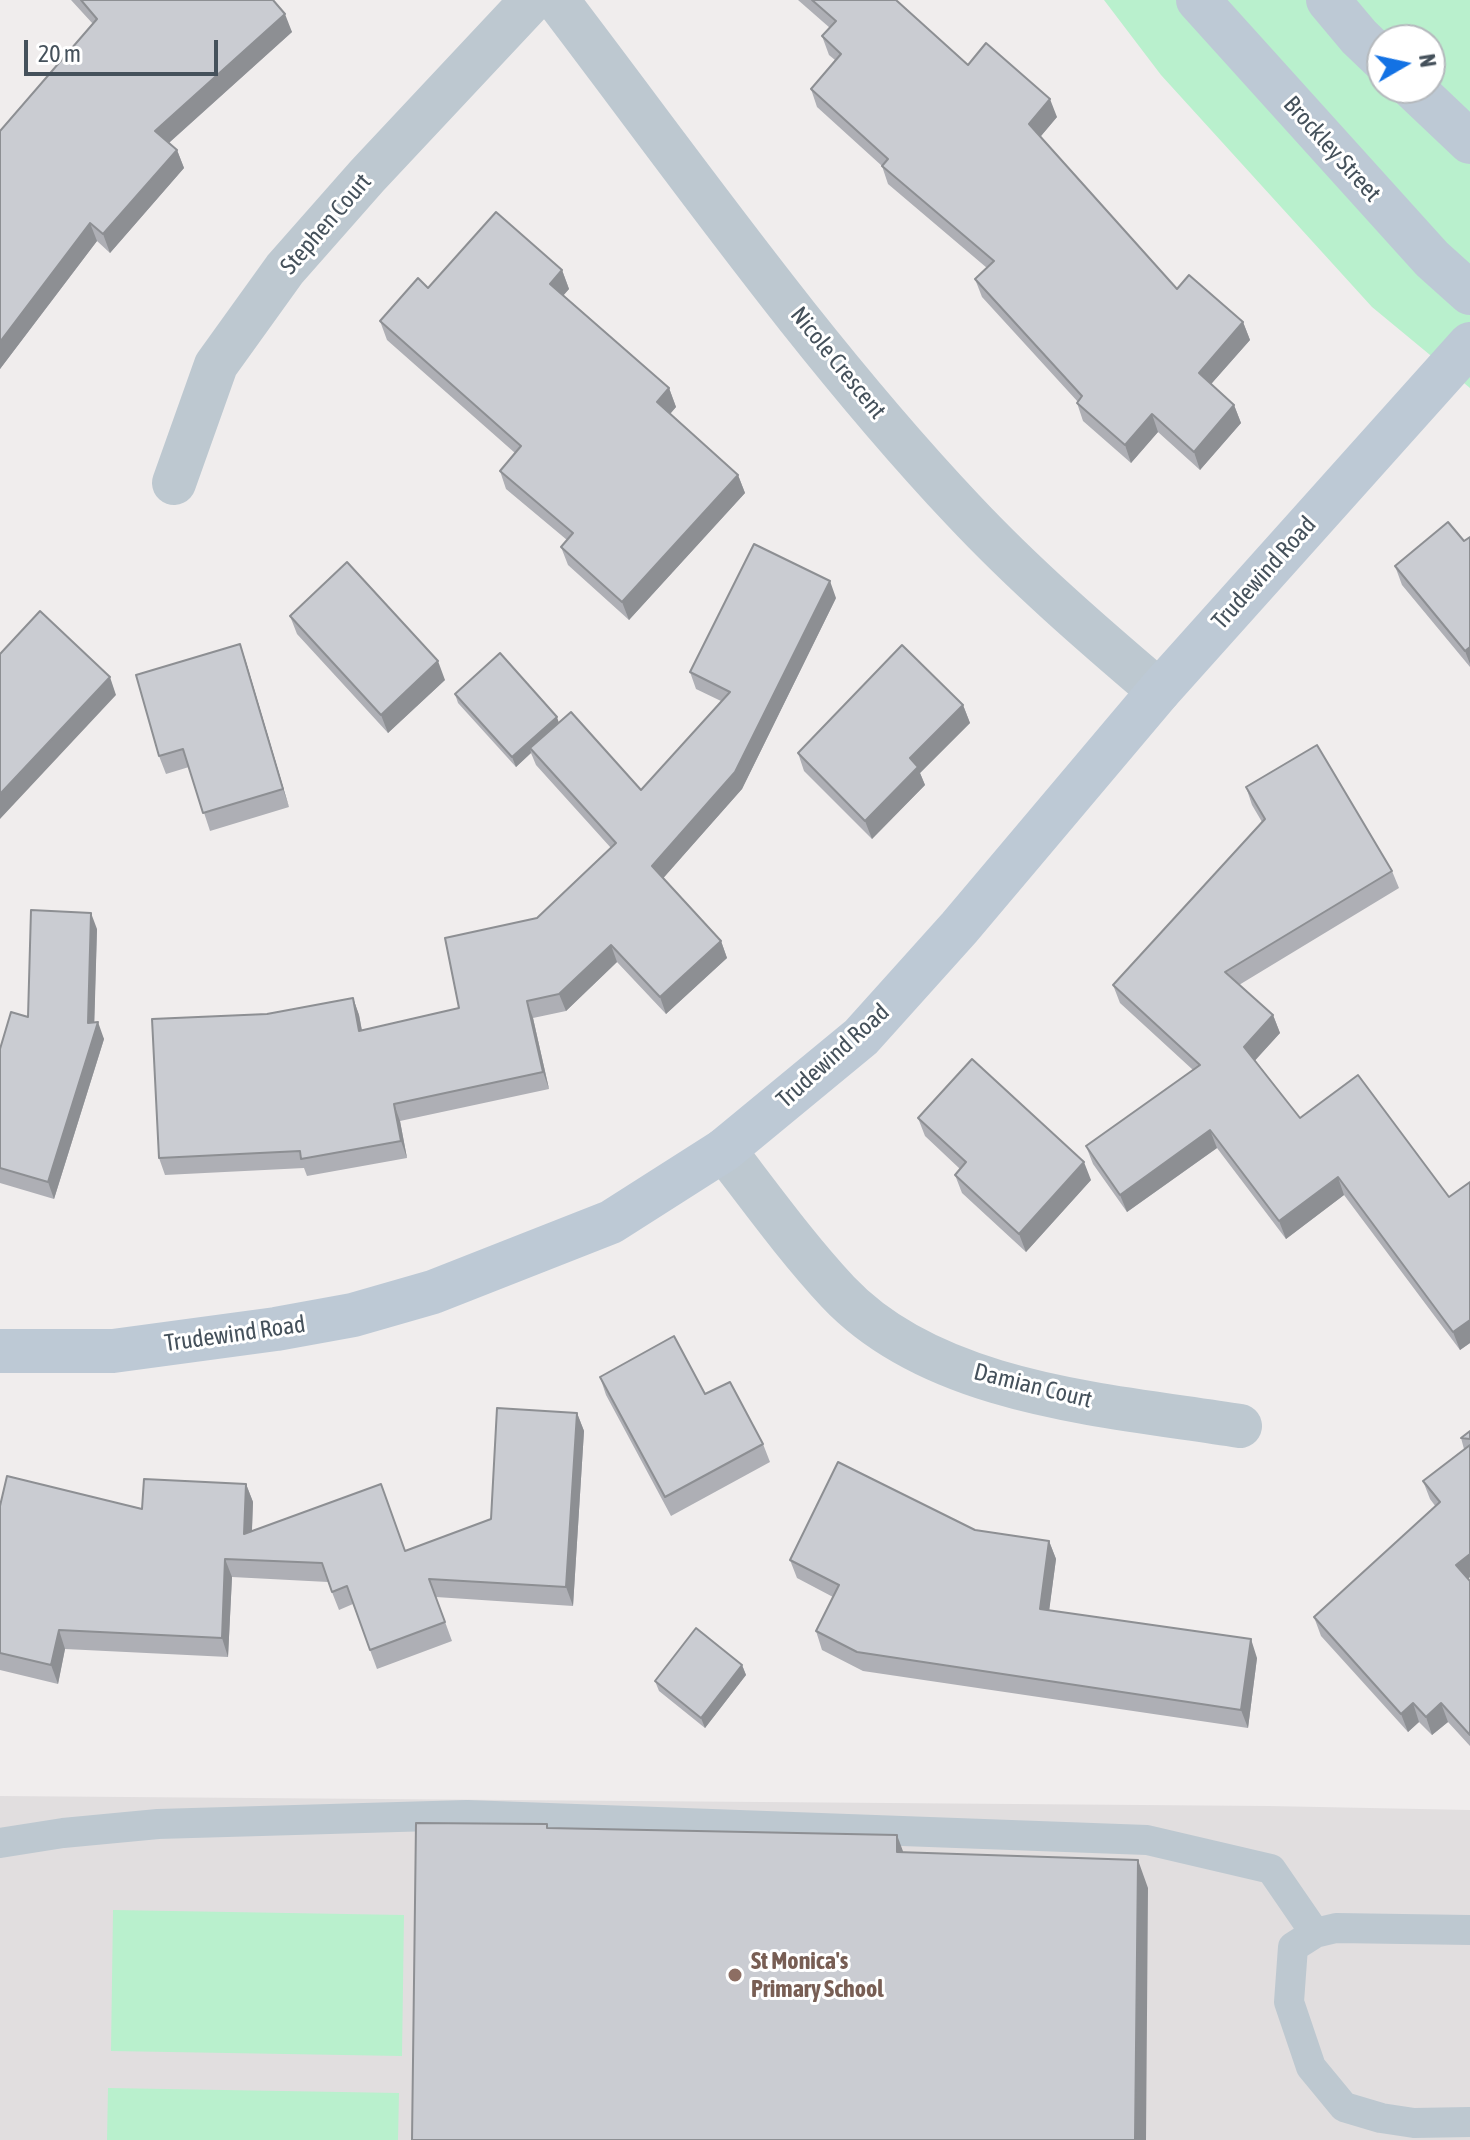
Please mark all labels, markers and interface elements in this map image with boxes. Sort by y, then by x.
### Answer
scale bar [28,24,222,74]
north arrow [1366,24,1446,104]
text: 20 m [38,40,81,67]
text: N [1414,52,1442,69]
street label: Brockley Street [1277,90,1387,208]
street label: Stephen Court [274,168,378,280]
street label: Nicole Crescent [784,301,892,425]
street label: Trudewind Road [1206,511,1322,635]
street label: Trudewind Road [771,998,895,1114]
street label: Trudewind Road [163,1310,307,1358]
street label: Damian Court [971,1357,1095,1415]
place label: St Monica's Primary School [751,1947,884,2003]
marker: St Monica's Primary School [726,1966,744,1984]

